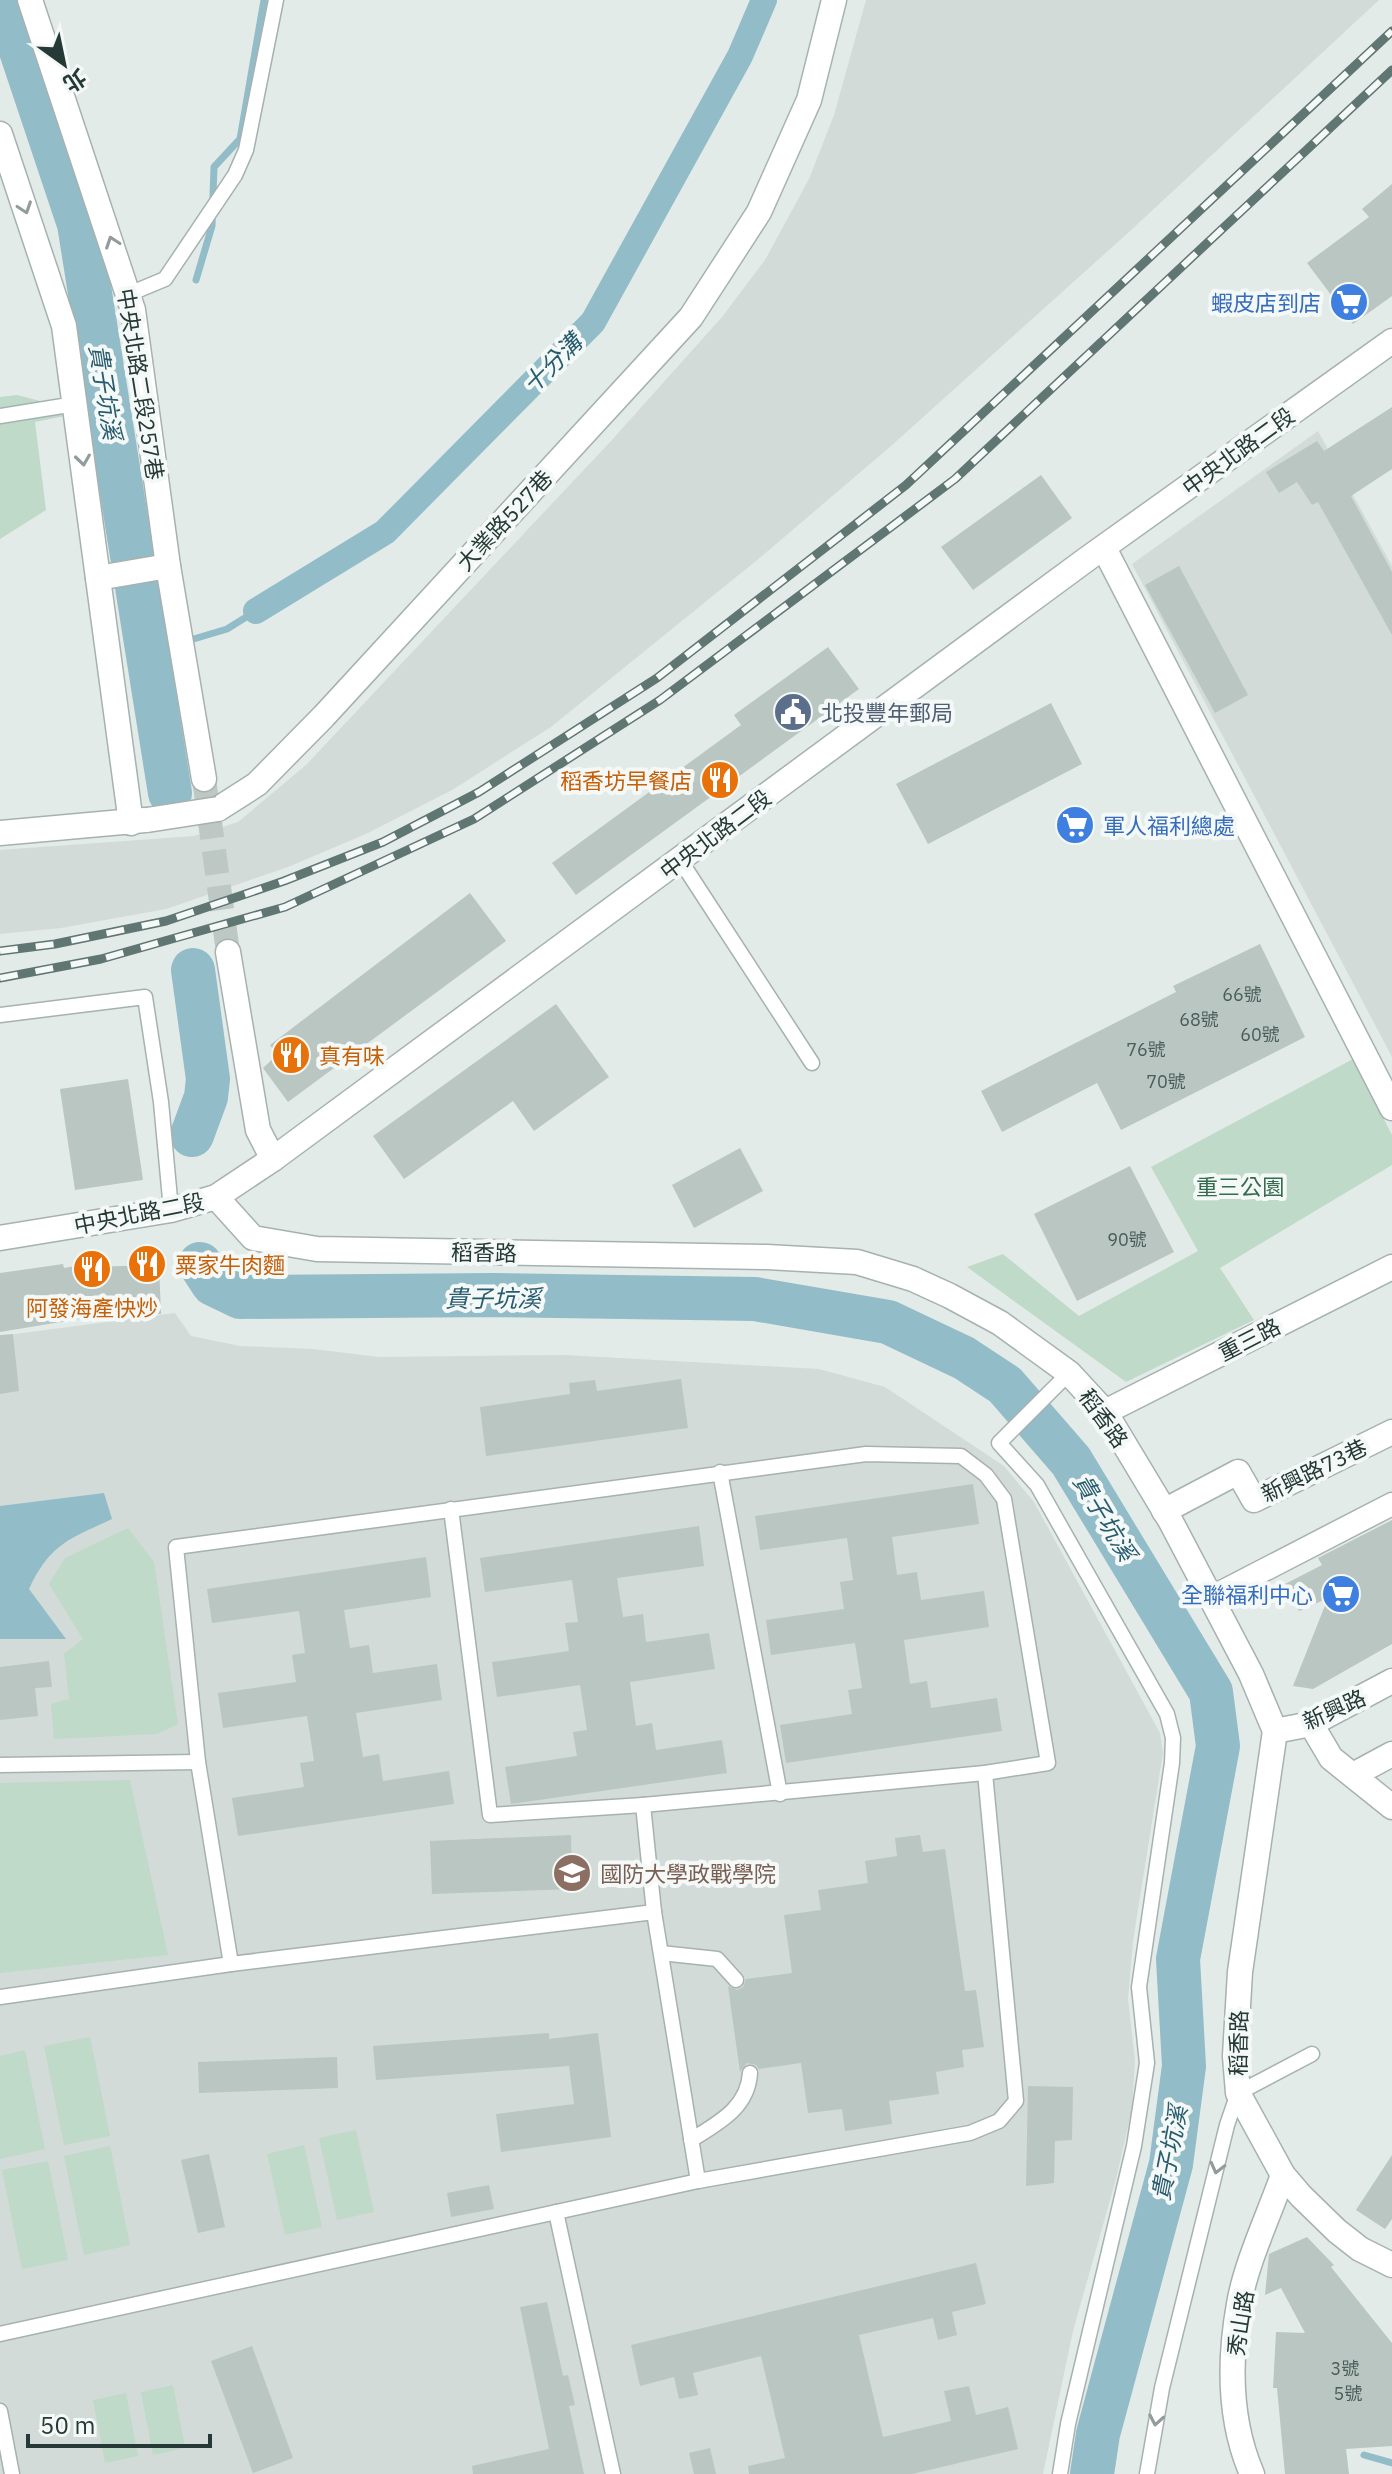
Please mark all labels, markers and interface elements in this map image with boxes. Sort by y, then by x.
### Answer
north arrow [24,24,104,104]
text: 北 [58,63,92,99]
one-way arrow [15,200,31,214]
one-way arrow [105,236,121,250]
supermarket icon: 蝦皮店到店 [1328,281,1370,323]
street label: 中央北路二段257巷 [112,286,170,482]
place label: 蝦皮店到店 [1211,288,1321,317]
water label: 十分溝 [515,324,591,400]
water label: 貴子坑溪 [83,342,130,445]
street label: 中央北路二段 [1176,400,1300,502]
one-way arrow [74,453,91,467]
street label: 大業路527巷 [450,463,558,577]
public building icon: 北投豐年郵局 [772,691,814,733]
place label: 北投豐年郵局 [821,698,953,727]
restaurant icon: 稻香坊早餐店 [699,759,741,801]
place label: 稻香坊早餐店 [560,766,692,795]
street label: 中央北路二段 [654,783,776,885]
supermarket icon: 軍人福利總處 [1054,804,1096,846]
place label: 軍人福利總處 [1103,811,1235,840]
house number: 66號 [1222,983,1262,1006]
house number: 68號 [1179,1008,1219,1031]
house number: 60號 [1240,1023,1280,1046]
restaurant icon: 真有味 [270,1034,312,1076]
house number: 76號 [1126,1038,1166,1061]
place label: 真有味 [319,1041,385,1070]
house number: 70號 [1146,1070,1186,1093]
park label: 重三公園 [1196,1172,1284,1201]
street label: 中央北路二段 [71,1186,207,1240]
house number: 90號 [1107,1228,1147,1251]
street label: 稻香路 [451,1237,517,1267]
restaurant icon: 粟家牛肉麵 [126,1243,168,1285]
restaurant icon: 阿發海產快炒 [71,1248,113,1290]
place label: 粟家牛肉麵 [175,1250,285,1279]
water label: 貴子坑溪 [445,1282,544,1314]
place label: 阿發海產快炒 [26,1293,158,1322]
street label: 重三路 [1213,1311,1285,1367]
street label: 稻香路 [1073,1383,1135,1453]
street label: 新興路73巷 [1256,1432,1372,1508]
water label: 貴子坑溪 [1067,1468,1145,1569]
supermarket icon: 全聯福利中心 [1320,1573,1362,1615]
place label: 全聯福利中心 [1181,1580,1313,1609]
street label: 新興路 [1298,1682,1370,1736]
school or university icon: 國防大學政戰學院 [551,1852,593,1894]
place label: 國防大學政戰學院 [600,1859,776,1888]
street label: 稻香路 [1223,2010,1253,2076]
water label: 貴子坑溪 [1144,2100,1194,2203]
one-way arrow [1209,2160,1226,2174]
street label: 秀山路 [1221,2288,1259,2358]
house number: 3號 [1331,2357,1359,2380]
house number: 5號 [1334,2382,1362,2405]
scale bar [28,2398,210,2448]
text: 50 m [40,2409,95,2441]
one-way arrow [1149,2414,1166,2427]

